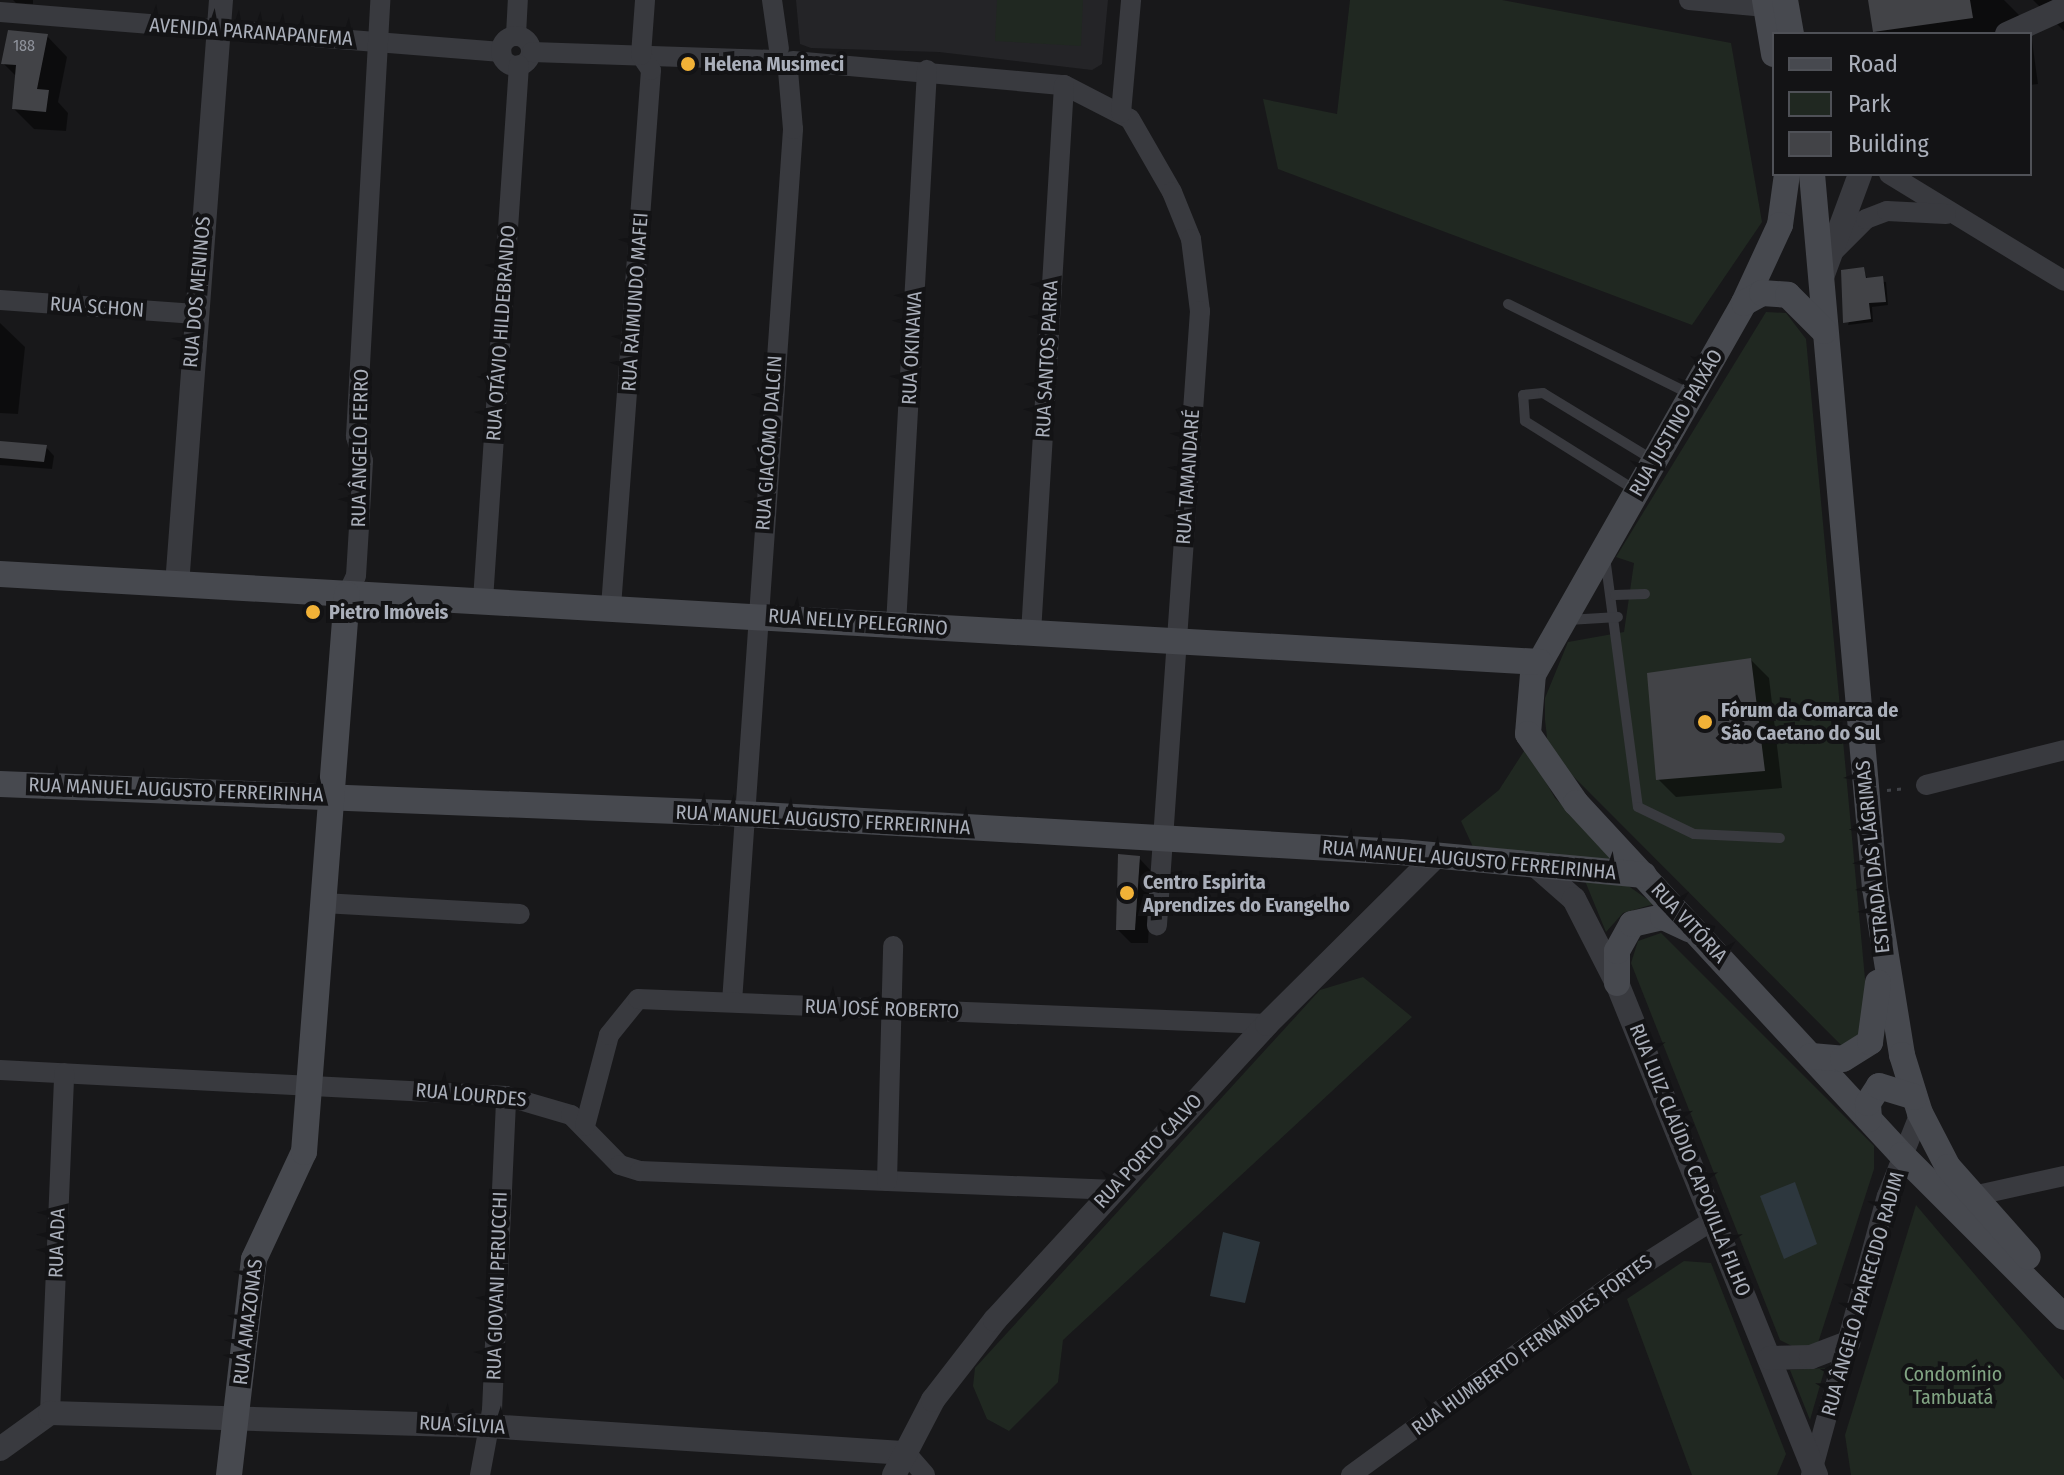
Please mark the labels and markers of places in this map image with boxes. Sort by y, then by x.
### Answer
place label: Helena Musimeci [704,52,844,76]
marker: Helena Musimeci [679,55,697,73]
place label: Pietro Imóveis [329,600,448,624]
marker: Pietro Imóveis [304,603,322,621]
place label: Fórum da Comarca de São Caetano do Sul [1721,698,1898,745]
marker: Fórum da Comarca de São Caetano do Sul [1696,713,1714,731]
place label: Centro Espirita Aprendizes do Evangelho [1143,870,1350,917]
marker: Centro Espirita Aprendizes do Evangelho [1118,884,1136,902]

